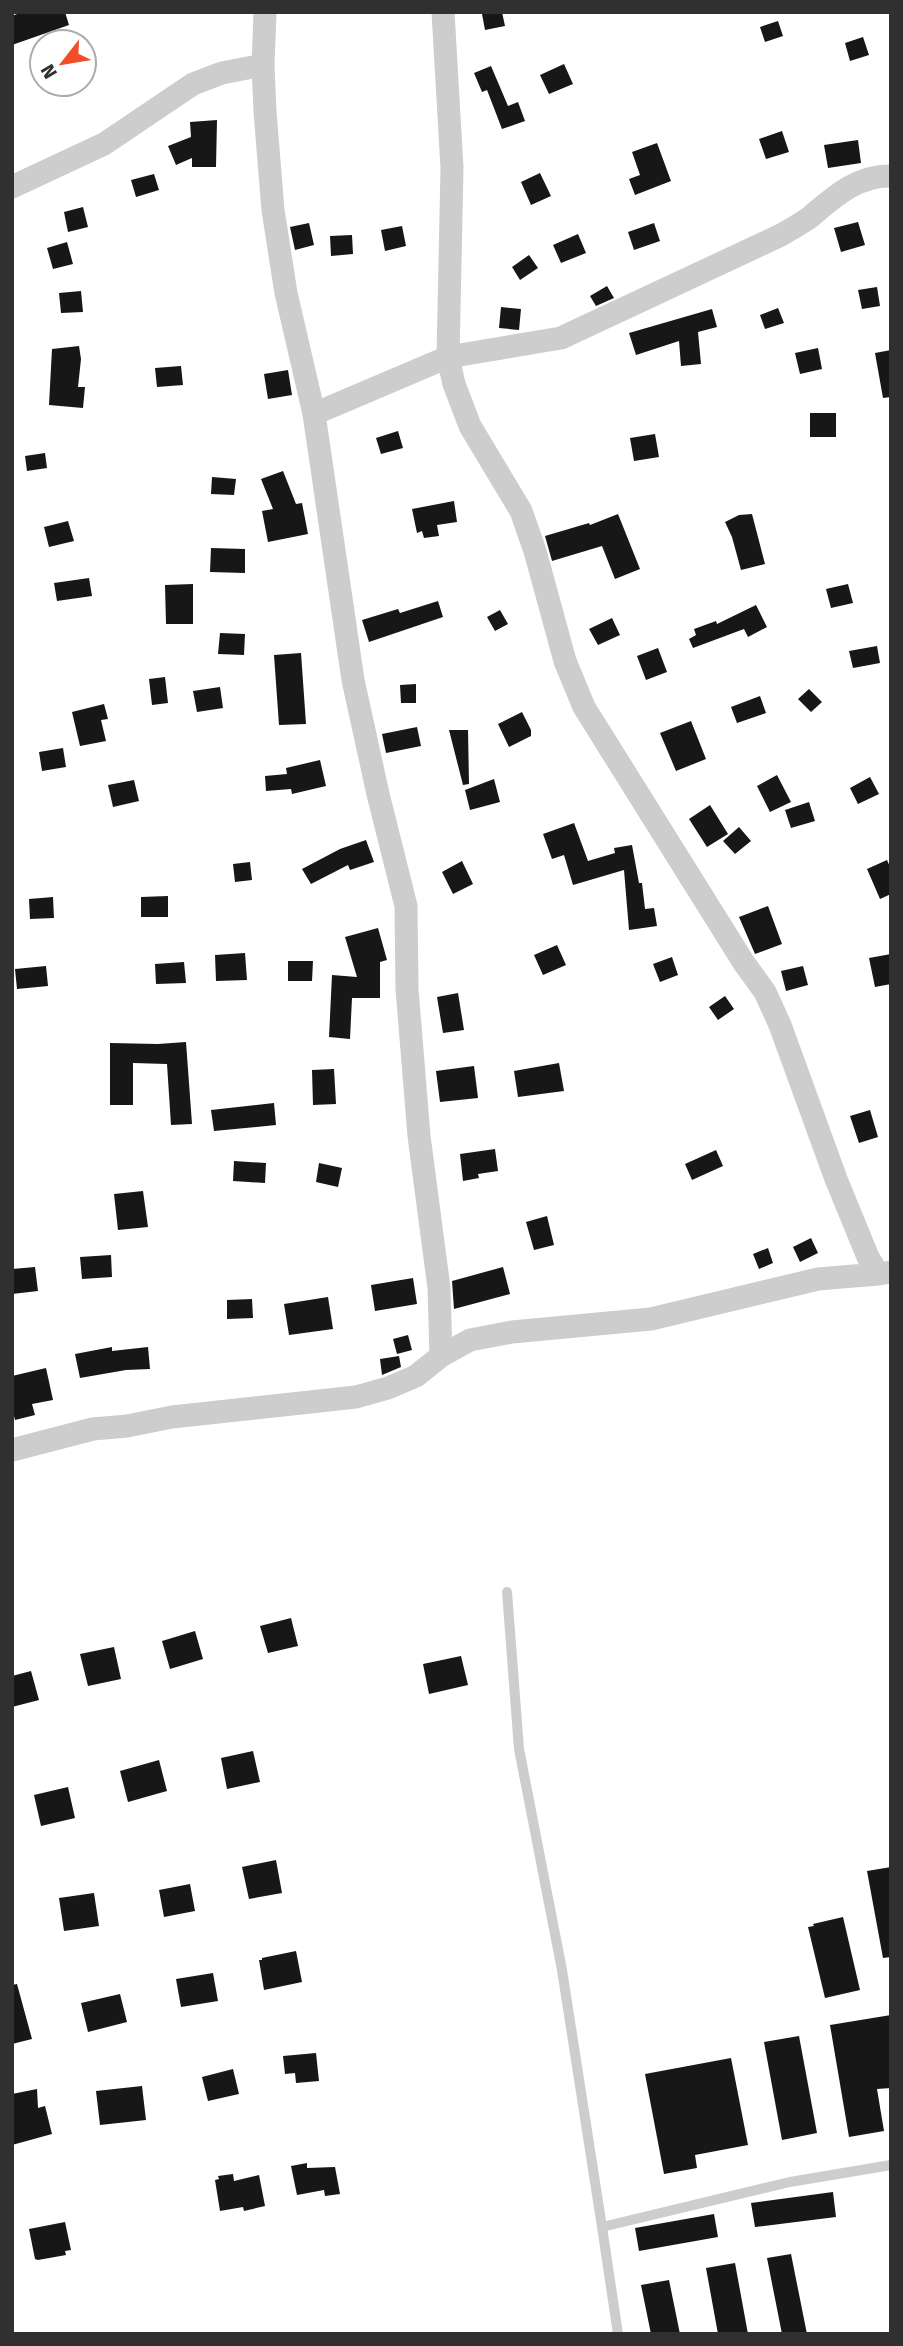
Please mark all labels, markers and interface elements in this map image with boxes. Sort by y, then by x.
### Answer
north arrow [28,28,98,98]
text: N [36,60,62,83]

